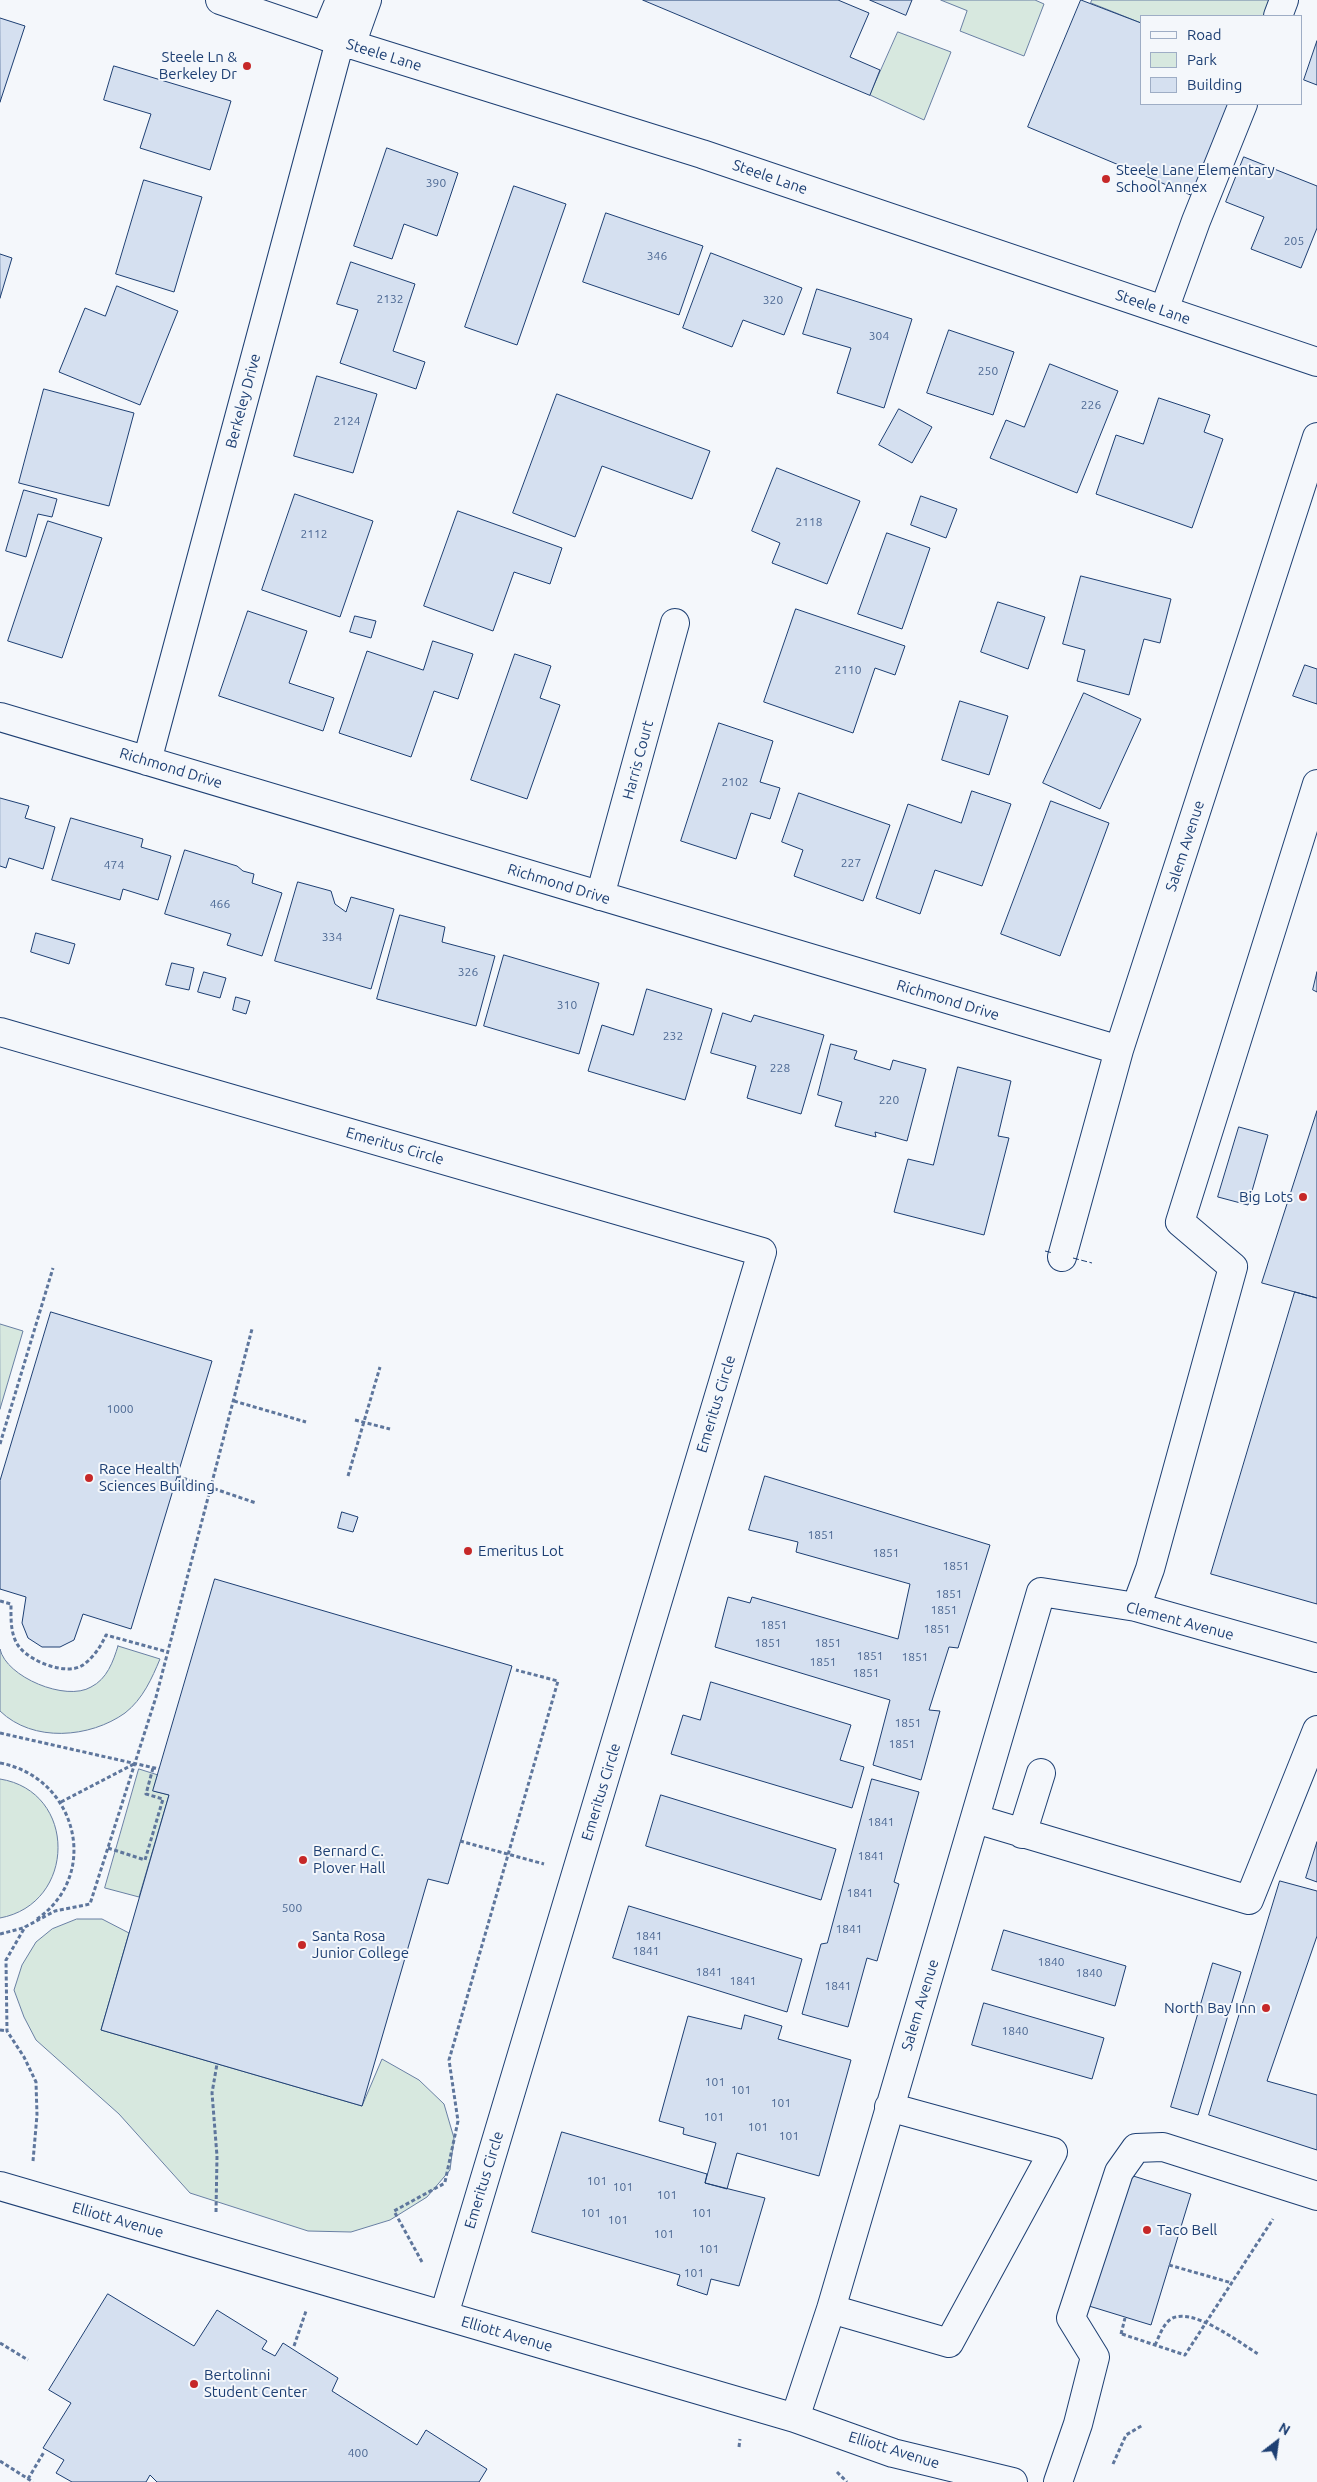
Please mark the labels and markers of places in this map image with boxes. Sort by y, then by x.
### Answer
place label: Steele Ln & Berkeley Dr [159,48,237,83]
marker: Steele Ln & Berkeley Dr [241,60,253,72]
place label: Steele Lane Elementary School Annex [1116,161,1275,196]
marker: Steele Lane Elementary School Annex [1100,173,1112,185]
place label: Big Lots [1239,1188,1293,1206]
marker: Big Lots [1297,1191,1309,1203]
place label: Race Health Sciences Building [99,1460,215,1495]
marker: Race Health Sciences Building [83,1472,95,1484]
place label: Emeritus Lot [478,1542,564,1560]
marker: Emeritus Lot [462,1545,474,1557]
place label: Bernard C. Plover Hall [313,1842,385,1877]
marker: Bernard C. Plover Hall [297,1854,309,1866]
place label: Santa Rosa Junior College [312,1927,409,1962]
marker: Santa Rosa Junior College [296,1939,308,1951]
place label: North Bay Inn [1164,1999,1256,2017]
marker: North Bay Inn [1260,2002,1272,2014]
place label: Taco Bell [1157,2221,1217,2239]
marker: Taco Bell [1141,2224,1153,2236]
place label: Bertolinni Student Center [204,2366,307,2401]
marker: Bertolinni Student Center [188,2378,200,2390]

